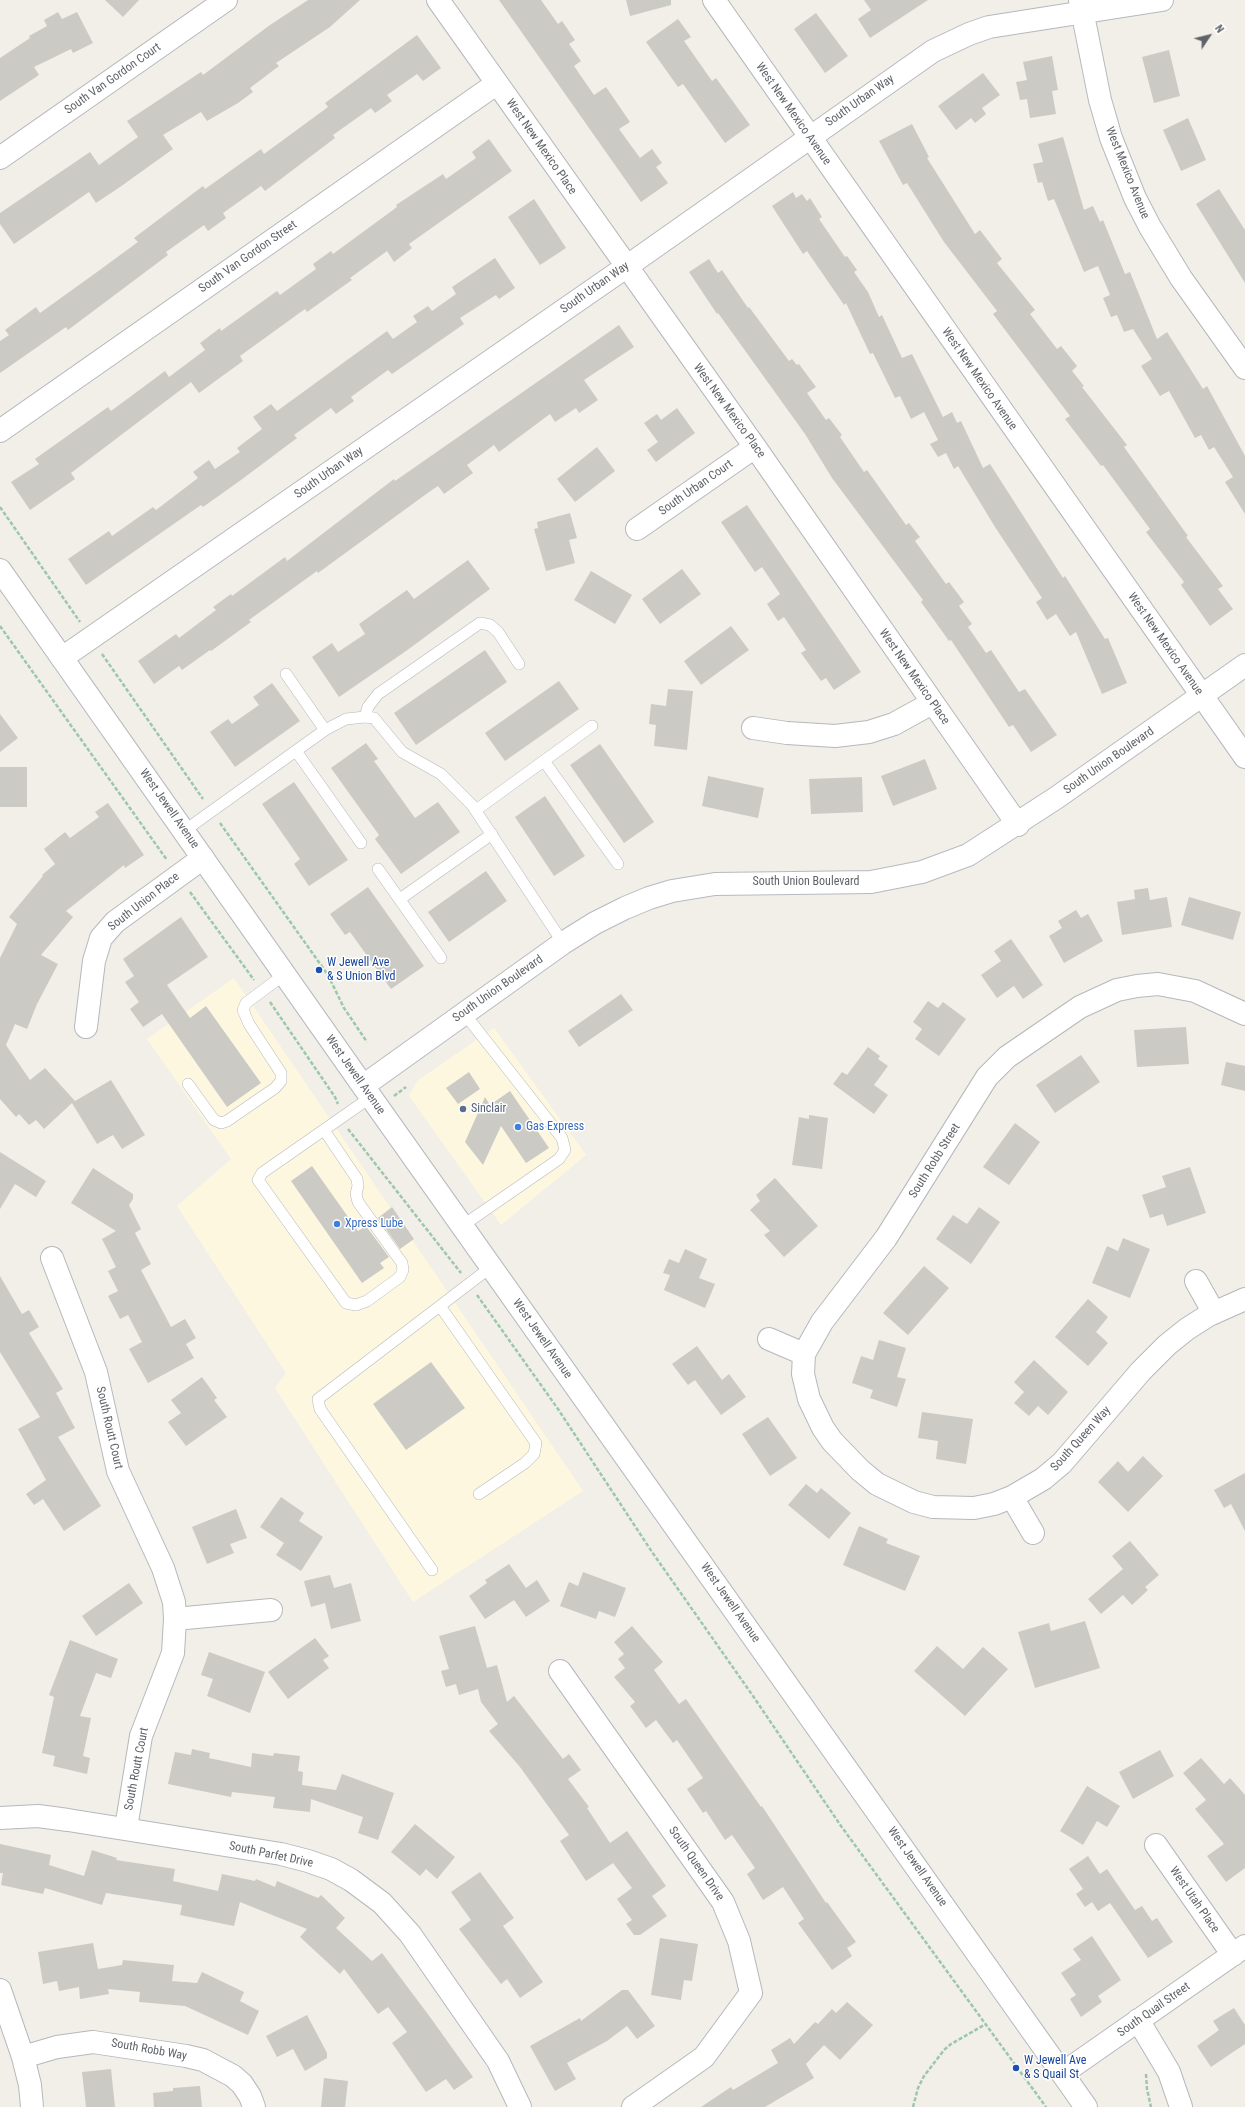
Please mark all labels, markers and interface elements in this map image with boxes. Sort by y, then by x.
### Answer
north arrow [1189,16,1229,56]
text: N [1212,22,1226,35]
street label: South Van Gordon Court [62,40,164,118]
street label: West New Mexico Avenue [752,60,834,168]
street label: South Urban Way [823,72,897,130]
street label: West New Mexico Place [503,96,579,198]
street label: West Mexico Avenue [1102,125,1152,221]
street label: South Van Gordon Street [196,218,300,296]
street label: South Urban Way [558,259,632,317]
street label: West New Mexico Avenue [938,325,1020,433]
street label: West New Mexico Place [690,361,768,461]
street label: South Urban Way [292,444,366,502]
street label: South Urban Court [656,457,736,519]
street label: West New Mexico Avenue [1124,590,1206,698]
street label: West New Mexico Place [876,626,952,728]
street label: South Union Boulevard [1061,724,1157,798]
street label: West Jewell Avenue [136,766,202,852]
street label: South Union Place [106,870,182,934]
street label: South Union Boulevard [752,875,860,889]
street label: South Union Boulevard [450,952,546,1026]
place label: W Jewell Ave & S Union Blvd [327,956,395,984]
marker: W Jewell Ave & S Union Blvd [314,965,324,975]
street label: West Jewell Avenue [322,1032,388,1118]
place label: Sinclair [471,1102,506,1116]
marker: Sinclair [458,1104,468,1114]
place label: Gas Express [526,1120,584,1134]
street label: South Robb Street [906,1121,964,1201]
marker: Gas Express [513,1122,523,1132]
place label: Xpress Lube [345,1217,403,1231]
marker: Xpress Lube [332,1219,342,1229]
street label: West Jewell Avenue [509,1296,575,1382]
street label: South Routt Court [93,1385,125,1471]
street label: South Queen Way [1048,1403,1114,1475]
street label: West Jewell Avenue [697,1560,763,1646]
street label: South Routt Court [122,1726,152,1812]
street label: South Queen Drive [665,1824,727,1904]
street label: West Jewell Avenue [884,1824,950,1910]
street label: South Parfet Drive [228,1839,314,1871]
street label: West Utah Place [1166,1864,1222,1936]
street label: South Quail Street [1115,1980,1193,2040]
street label: South Robb Way [110,2036,188,2064]
place label: W Jewell Ave & S Quail St [1024,2054,1086,2082]
marker: W Jewell Ave & S Quail St [1011,2063,1021,2073]

